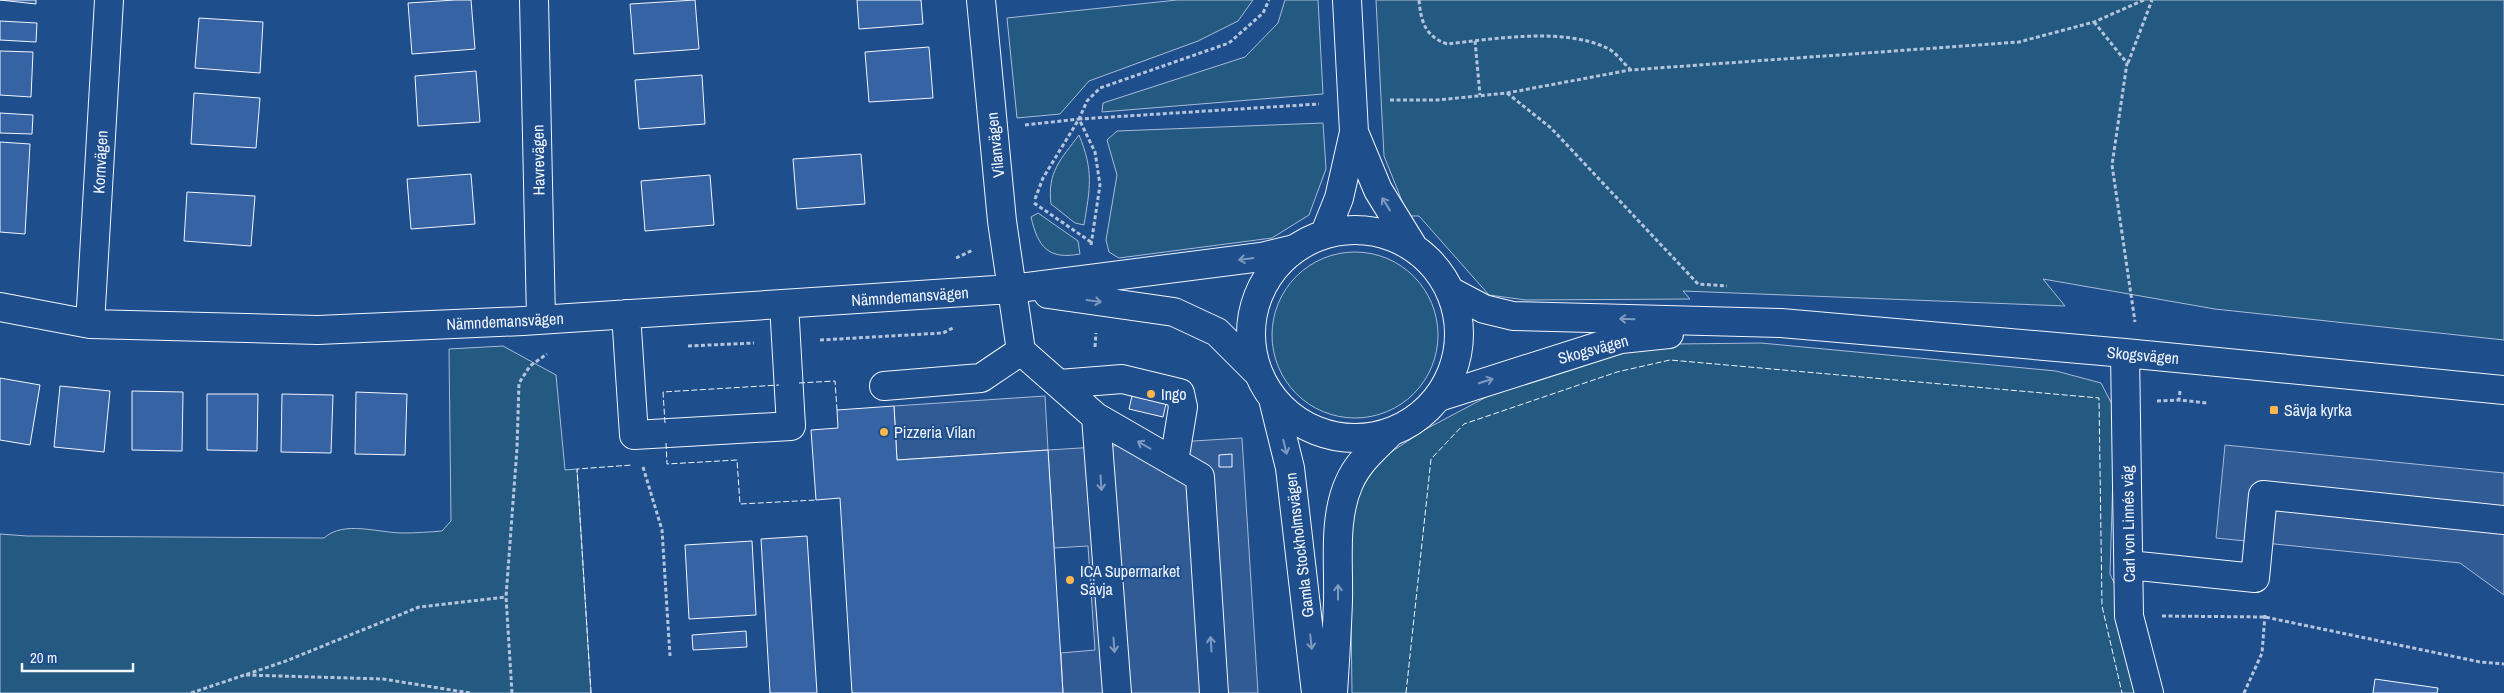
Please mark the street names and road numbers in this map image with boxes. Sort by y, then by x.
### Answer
street label: Vilanvägen [981,111,1009,179]
street label: Havrevägen [526,124,550,196]
street label: Kornvägen [87,130,113,194]
street label: Nämndemansvägen [851,281,969,311]
street label: Nämndemansvägen [446,307,564,335]
street label: Skogsvägen [1555,329,1631,369]
street label: Skogsvägen [2106,341,2180,369]
street label: Carl von Linnés väg [2116,465,2140,583]
street label: Gamla Stockholmsvägen [1279,471,1319,619]

